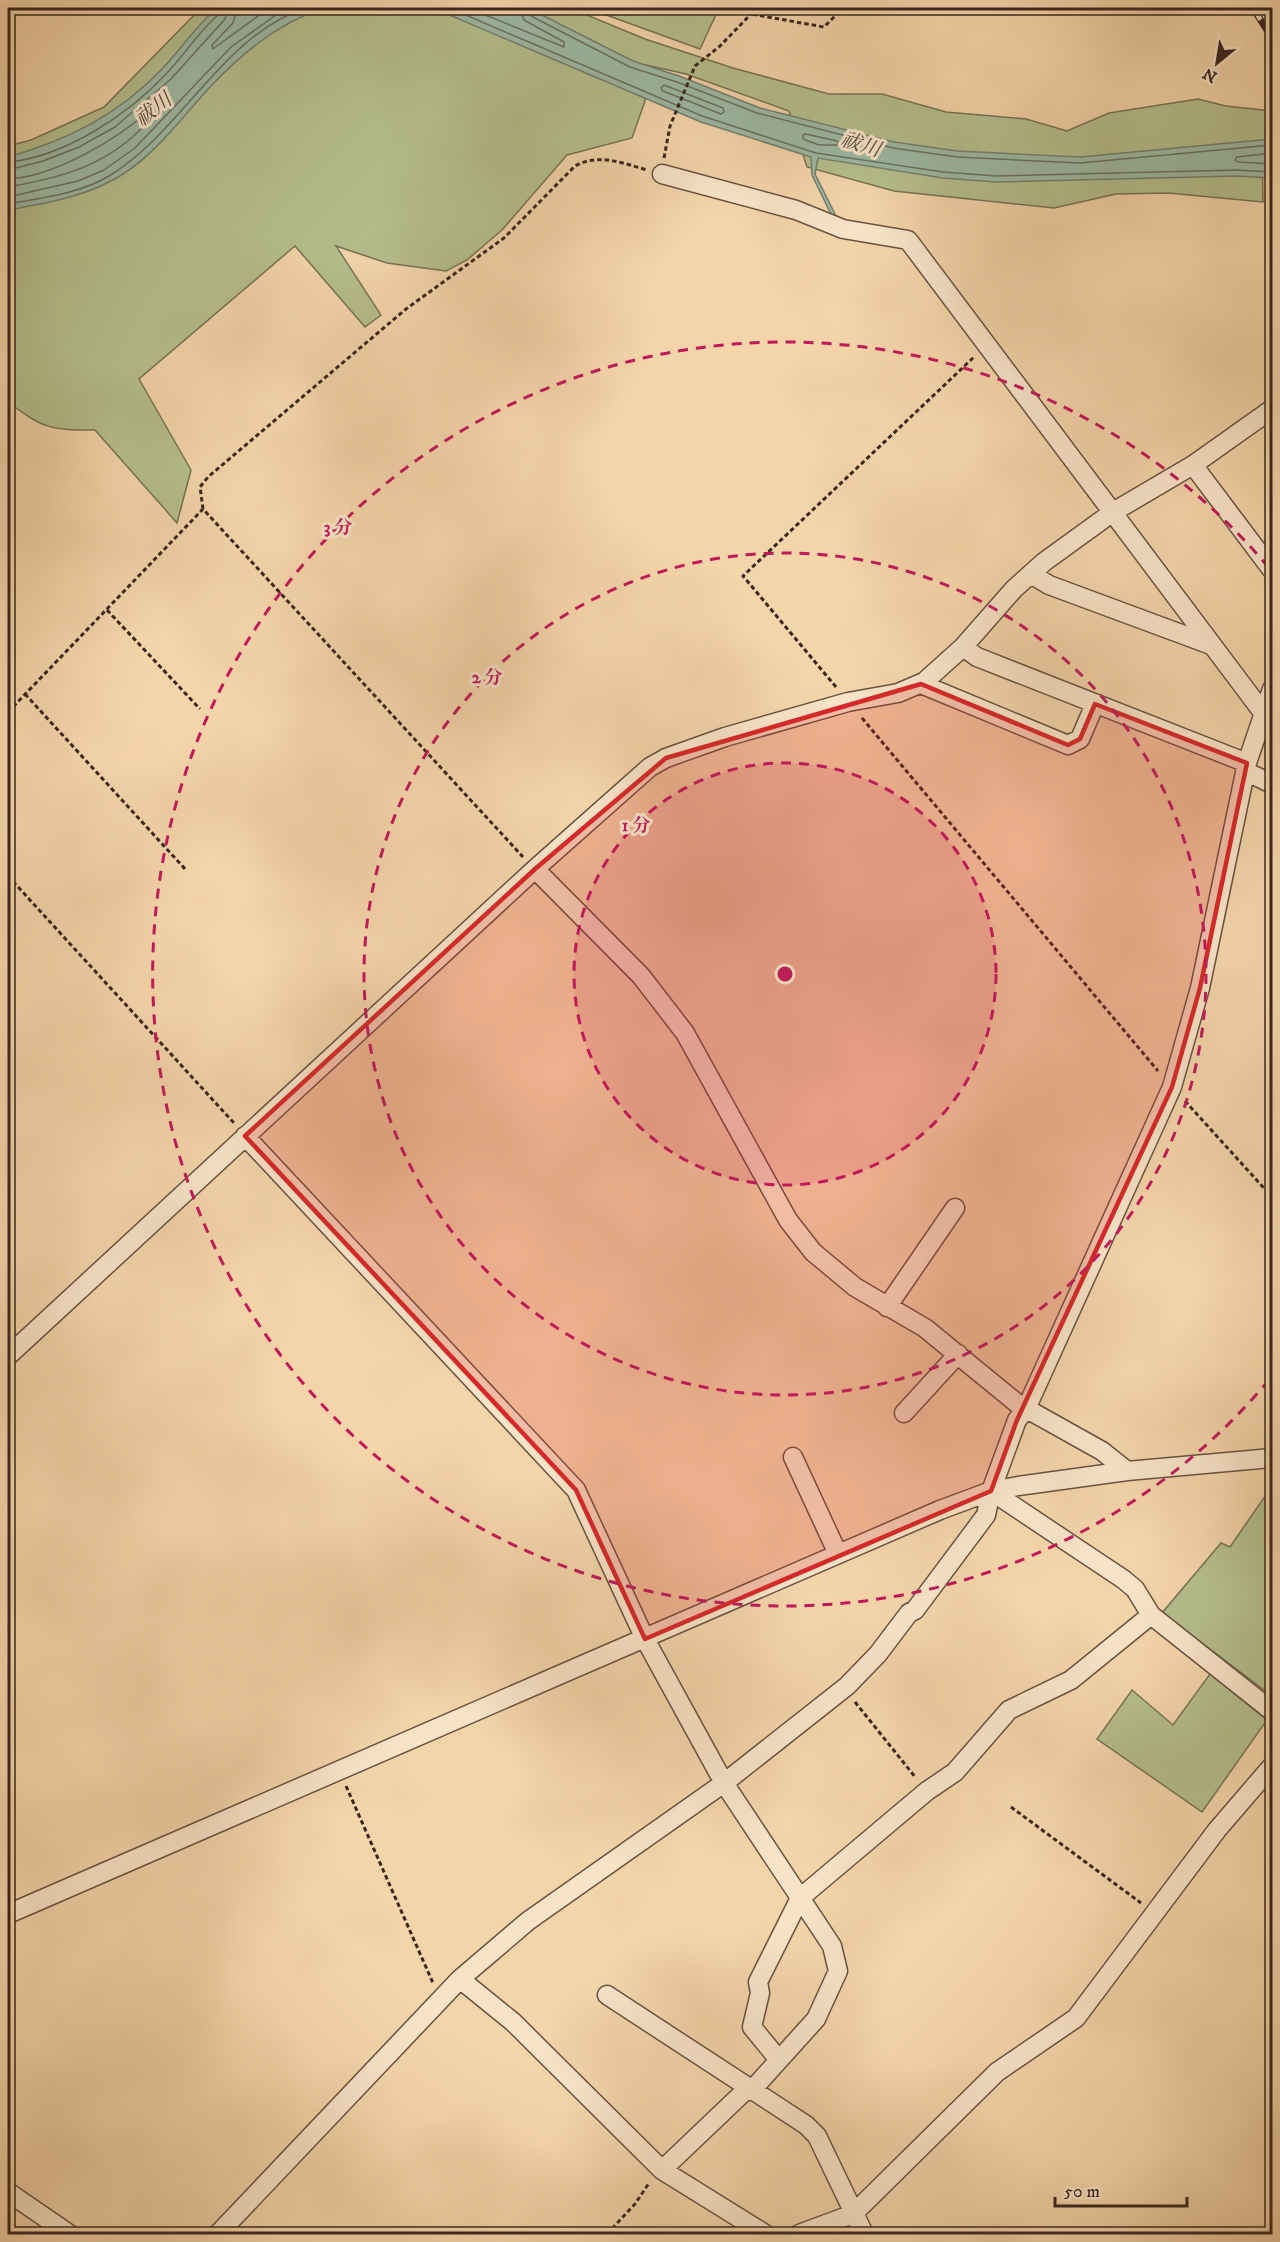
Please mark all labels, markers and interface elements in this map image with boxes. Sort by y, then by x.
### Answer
north arrow [1187,33,1247,93]
text: N [1199,63,1221,87]
water label: 祓川 [130,87,179,132]
water label: 祓川 [838,128,885,164]
text: 3 分 [324,517,352,539]
text: 2 分 [472,667,502,689]
text: 1 分 [622,815,650,837]
centre of rings [775,964,795,984]
scale bar [1055,2170,1187,2208]
text: 50 m [1064,2181,1100,2203]

